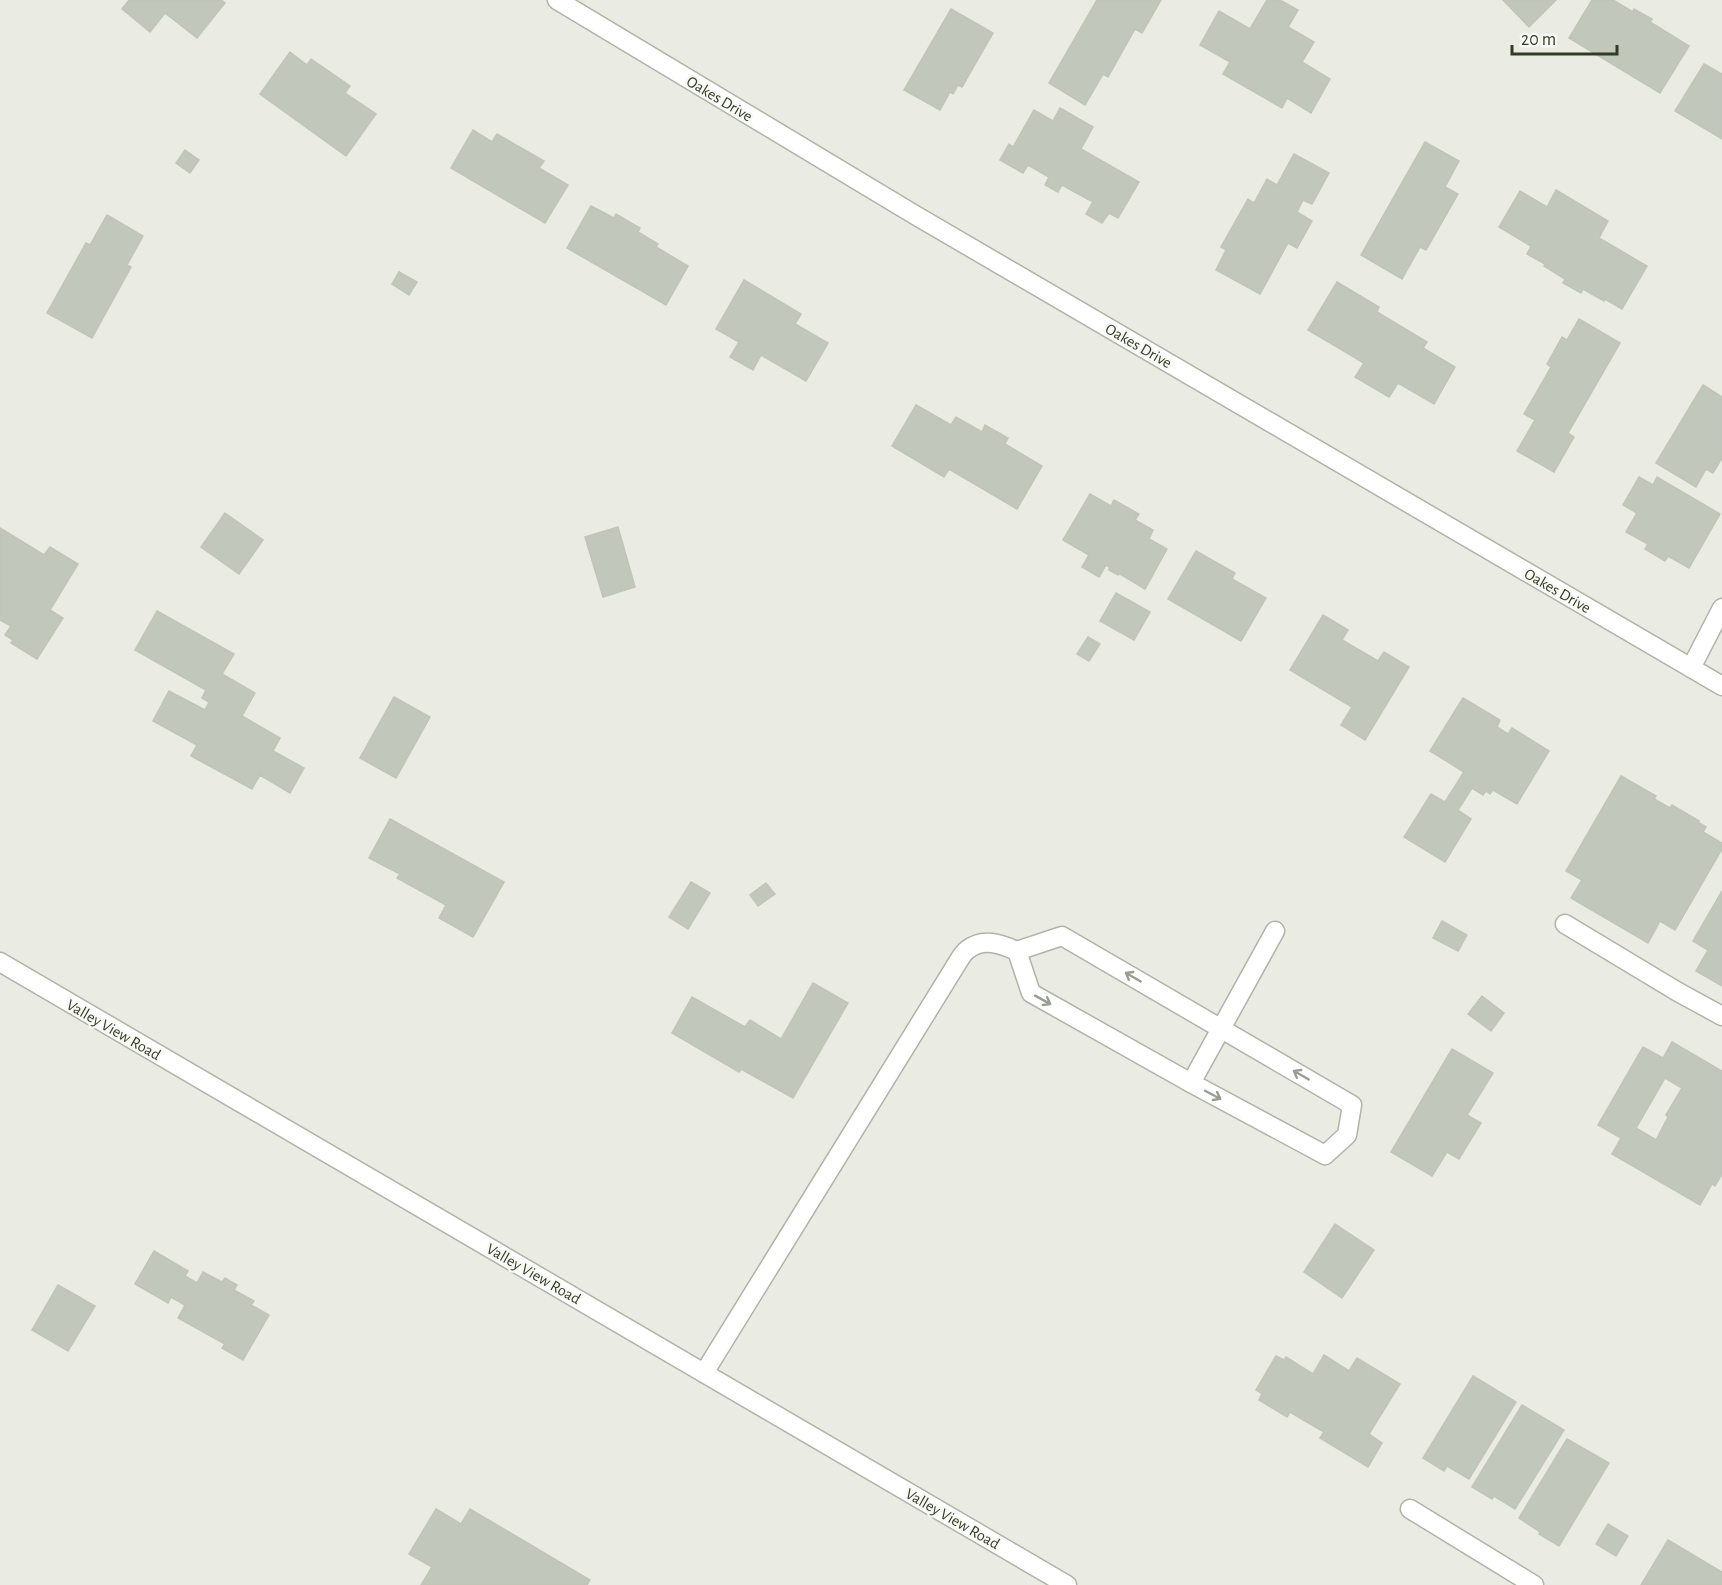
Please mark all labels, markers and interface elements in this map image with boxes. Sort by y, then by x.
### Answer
scale bar [1512,18,1617,56]
text: 20 m [1521,31,1556,49]
street label: Oakes Drive [684,73,755,125]
street label: Oakes Drive [1103,320,1174,371]
street label: Oakes Drive [1522,565,1593,616]
one-way arrow [1125,971,1142,983]
one-way arrow [1034,995,1052,1006]
street label: Valley View Road [63,996,163,1064]
one-way arrow [1293,1069,1310,1081]
one-way arrow [1204,1090,1222,1101]
street label: Valley View Road [483,1240,583,1308]
street label: Valley View Road [902,1485,1002,1553]

